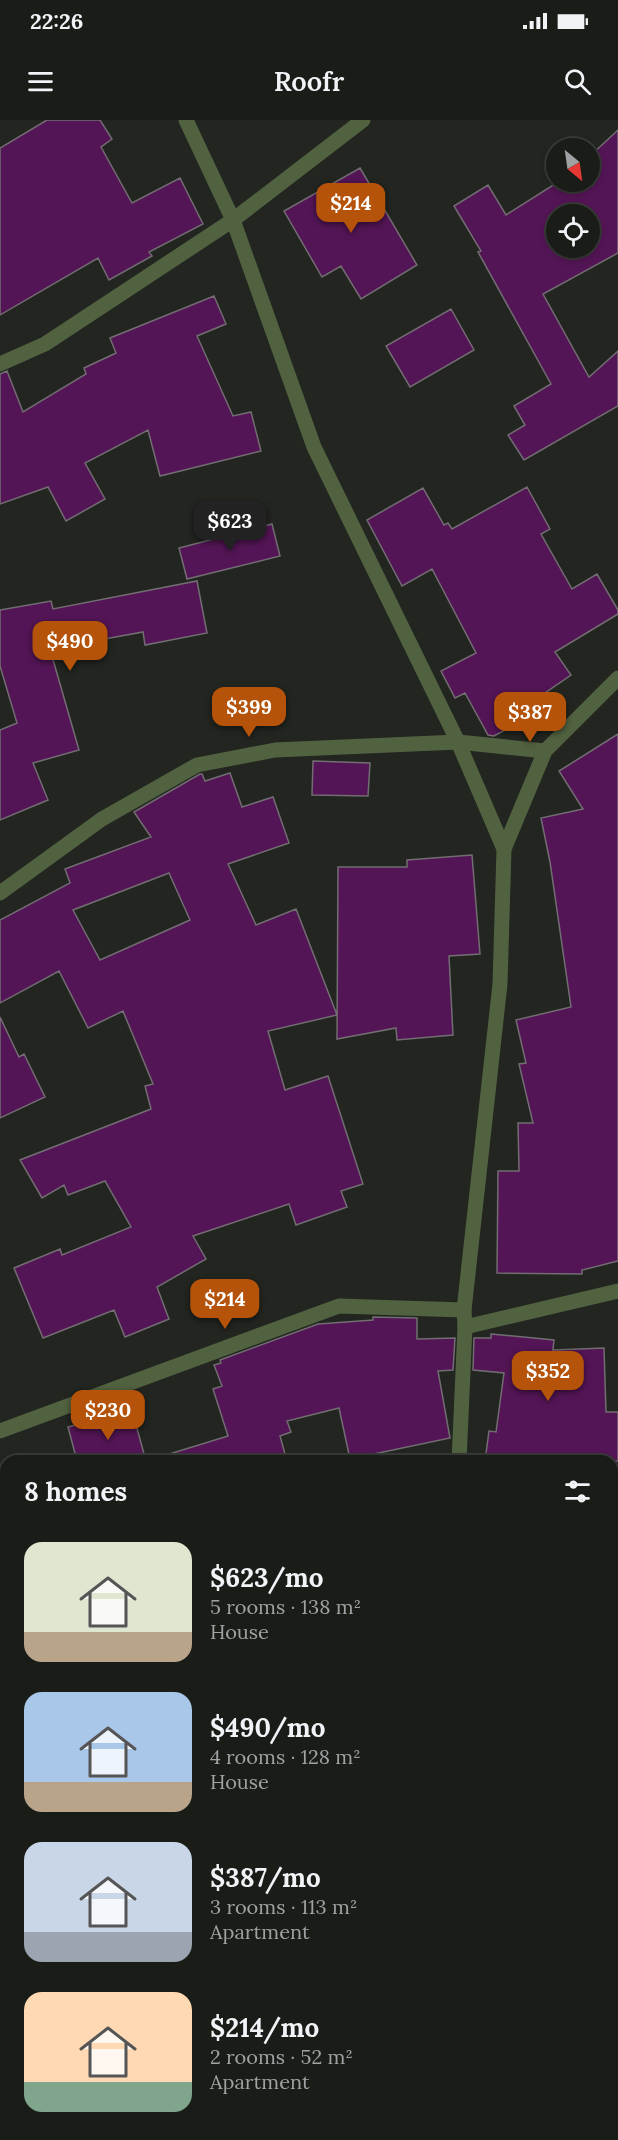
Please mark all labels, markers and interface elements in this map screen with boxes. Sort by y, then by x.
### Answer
text: 22:26 [30,7,83,35]
text: Roofr [274,64,344,98]
icon: menu [24,65,57,98]
icon: search [561,65,594,98]
north arrow [546,138,600,192]
map controls [546,138,600,258]
pin: $214 [315,183,387,234]
text: $214 [330,190,372,215]
button: locate [546,204,600,258]
pin: $623 [194,501,266,552]
text: $623 [207,508,253,533]
pin: $490 [34,621,106,672]
text: $490 [47,628,93,653]
pin: $399 [213,687,285,738]
pin: $387 [494,692,566,743]
text: $399 [226,694,272,719]
text: $387 [508,699,552,724]
pin: $214 [189,1279,261,1330]
text: $214 [204,1286,246,1311]
pin: $352 [512,1351,584,1402]
text: $352 [526,1358,570,1383]
pin: $230 [72,1390,144,1441]
text: $230 [85,1397,131,1422]
text: 8 homes [24,1475,127,1508]
icon: filters [561,1475,594,1508]
text: $623/mo [210,1561,323,1594]
icon: home [72,1566,144,1638]
text: 5 rooms · 138 m² [210,1594,361,1619]
text: House [210,1619,269,1644]
text: $490/mo [210,1711,325,1744]
icon: home [72,1716,144,1788]
text: 4 rooms · 128 m² [210,1744,361,1769]
text: House [210,1769,269,1794]
text: $387/mo [210,1861,321,1894]
icon: home [72,1866,144,1938]
text: 3 rooms · 113 m² [210,1894,358,1919]
text: Apartment [210,1919,310,1944]
text: $214/mo [210,2011,319,2044]
icon: home [72,2016,144,2088]
text: 2 rooms · 52 m² [210,2044,353,2069]
text: Apartment [210,2069,310,2094]

